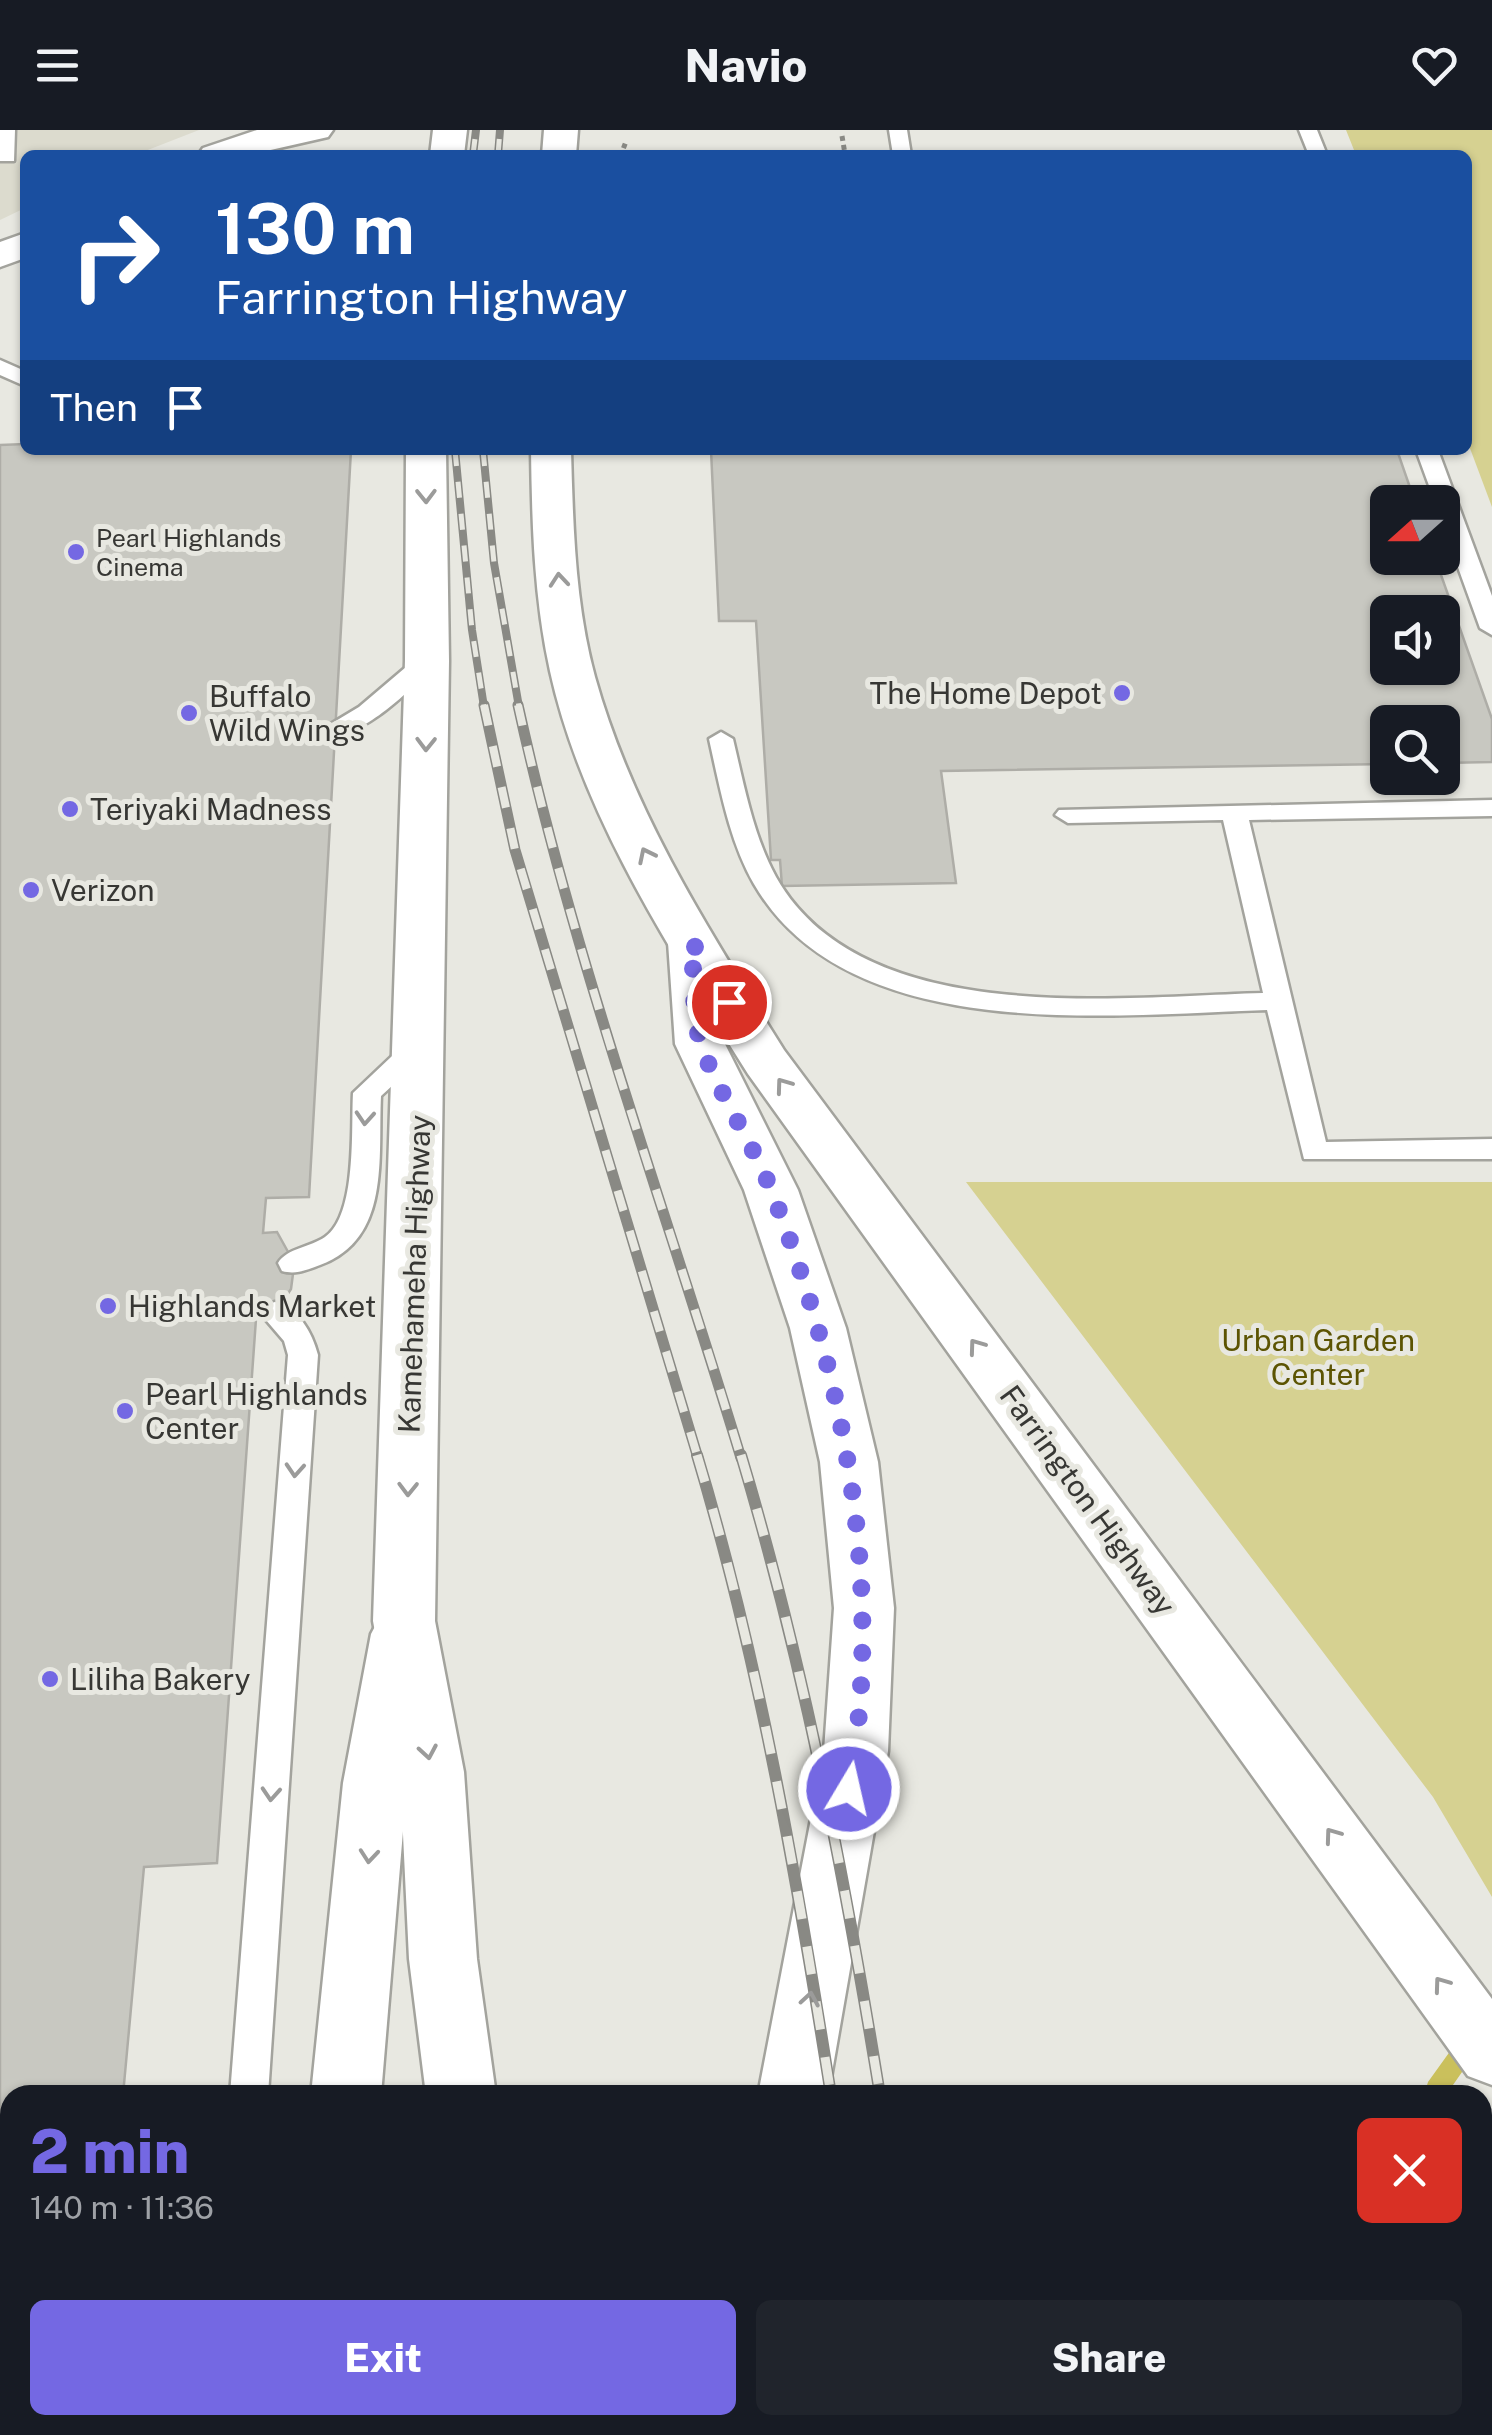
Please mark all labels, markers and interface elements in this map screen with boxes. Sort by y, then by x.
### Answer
icon: menu [30,38,85,93]
icon: heart [1407,38,1462,93]
text: Navio [685,39,807,92]
text: 130 m [215,187,415,270]
icon: right [50,190,180,320]
text: Farrington Highway [215,271,628,324]
icon: arrive [158,380,213,435]
text: Then [50,385,138,430]
north arrow [1370,485,1460,575]
map controls [1370,485,1460,795]
one-way arrow [415,488,436,504]
place label: Pearl Highlands Cinema [96,523,281,582]
marker: Pearl Highlands Cinema [65,541,87,563]
one-way arrow [548,572,570,588]
button: sound [1370,595,1460,685]
place label: The Home Depot [869,675,1102,711]
place label: Buffalo Wild Wings [209,678,365,748]
marker: The Home Depot [1111,682,1133,704]
marker: Buffalo Wild Wings [178,702,200,724]
button: search [1370,705,1460,795]
one-way arrow [415,736,436,752]
place label: Teriyaki Madness [90,791,331,827]
marker: Teriyaki Madness [59,798,81,820]
one-way arrow [639,848,659,866]
place label: Verizon [51,872,155,908]
marker: Verizon [20,879,42,901]
pin [687,960,772,1045]
icon: arrive [702,975,757,1030]
one-way arrow [778,1078,795,1096]
one-way arrow [355,1111,376,1127]
street label: Kamehameha Highway [390,1114,438,1434]
place label: Highlands Market [128,1288,376,1324]
marker: Highlands Market [97,1295,119,1317]
park label: Urban Garden Center [1221,1322,1415,1392]
one-way arrow [970,1339,988,1358]
place label: Pearl Highlands Center [145,1376,368,1446]
street label: Farrington Highway [993,1378,1183,1622]
marker: Pearl Highlands Center [114,1400,136,1422]
one-way arrow [285,1463,306,1479]
one-way arrow [397,1481,418,1497]
place label: Liliha Bakery [70,1661,251,1697]
marker: Liliha Bakery [39,1668,61,1690]
position arrow [797,1737,901,1841]
one-way arrow [417,1743,438,1760]
one-way arrow [261,1787,282,1803]
one-way arrow [1326,1828,1345,1847]
one-way arrow [358,1848,380,1864]
one-way arrow [1435,1977,1452,1995]
one-way arrow [799,1991,820,2008]
text: 2 min [30,2116,189,2187]
button: close [1357,2118,1462,2223]
text: 140 m · 11:36 [30,2189,214,2226]
button: Exit [30,2300,736,2415]
button: Share [756,2300,1462,2415]

